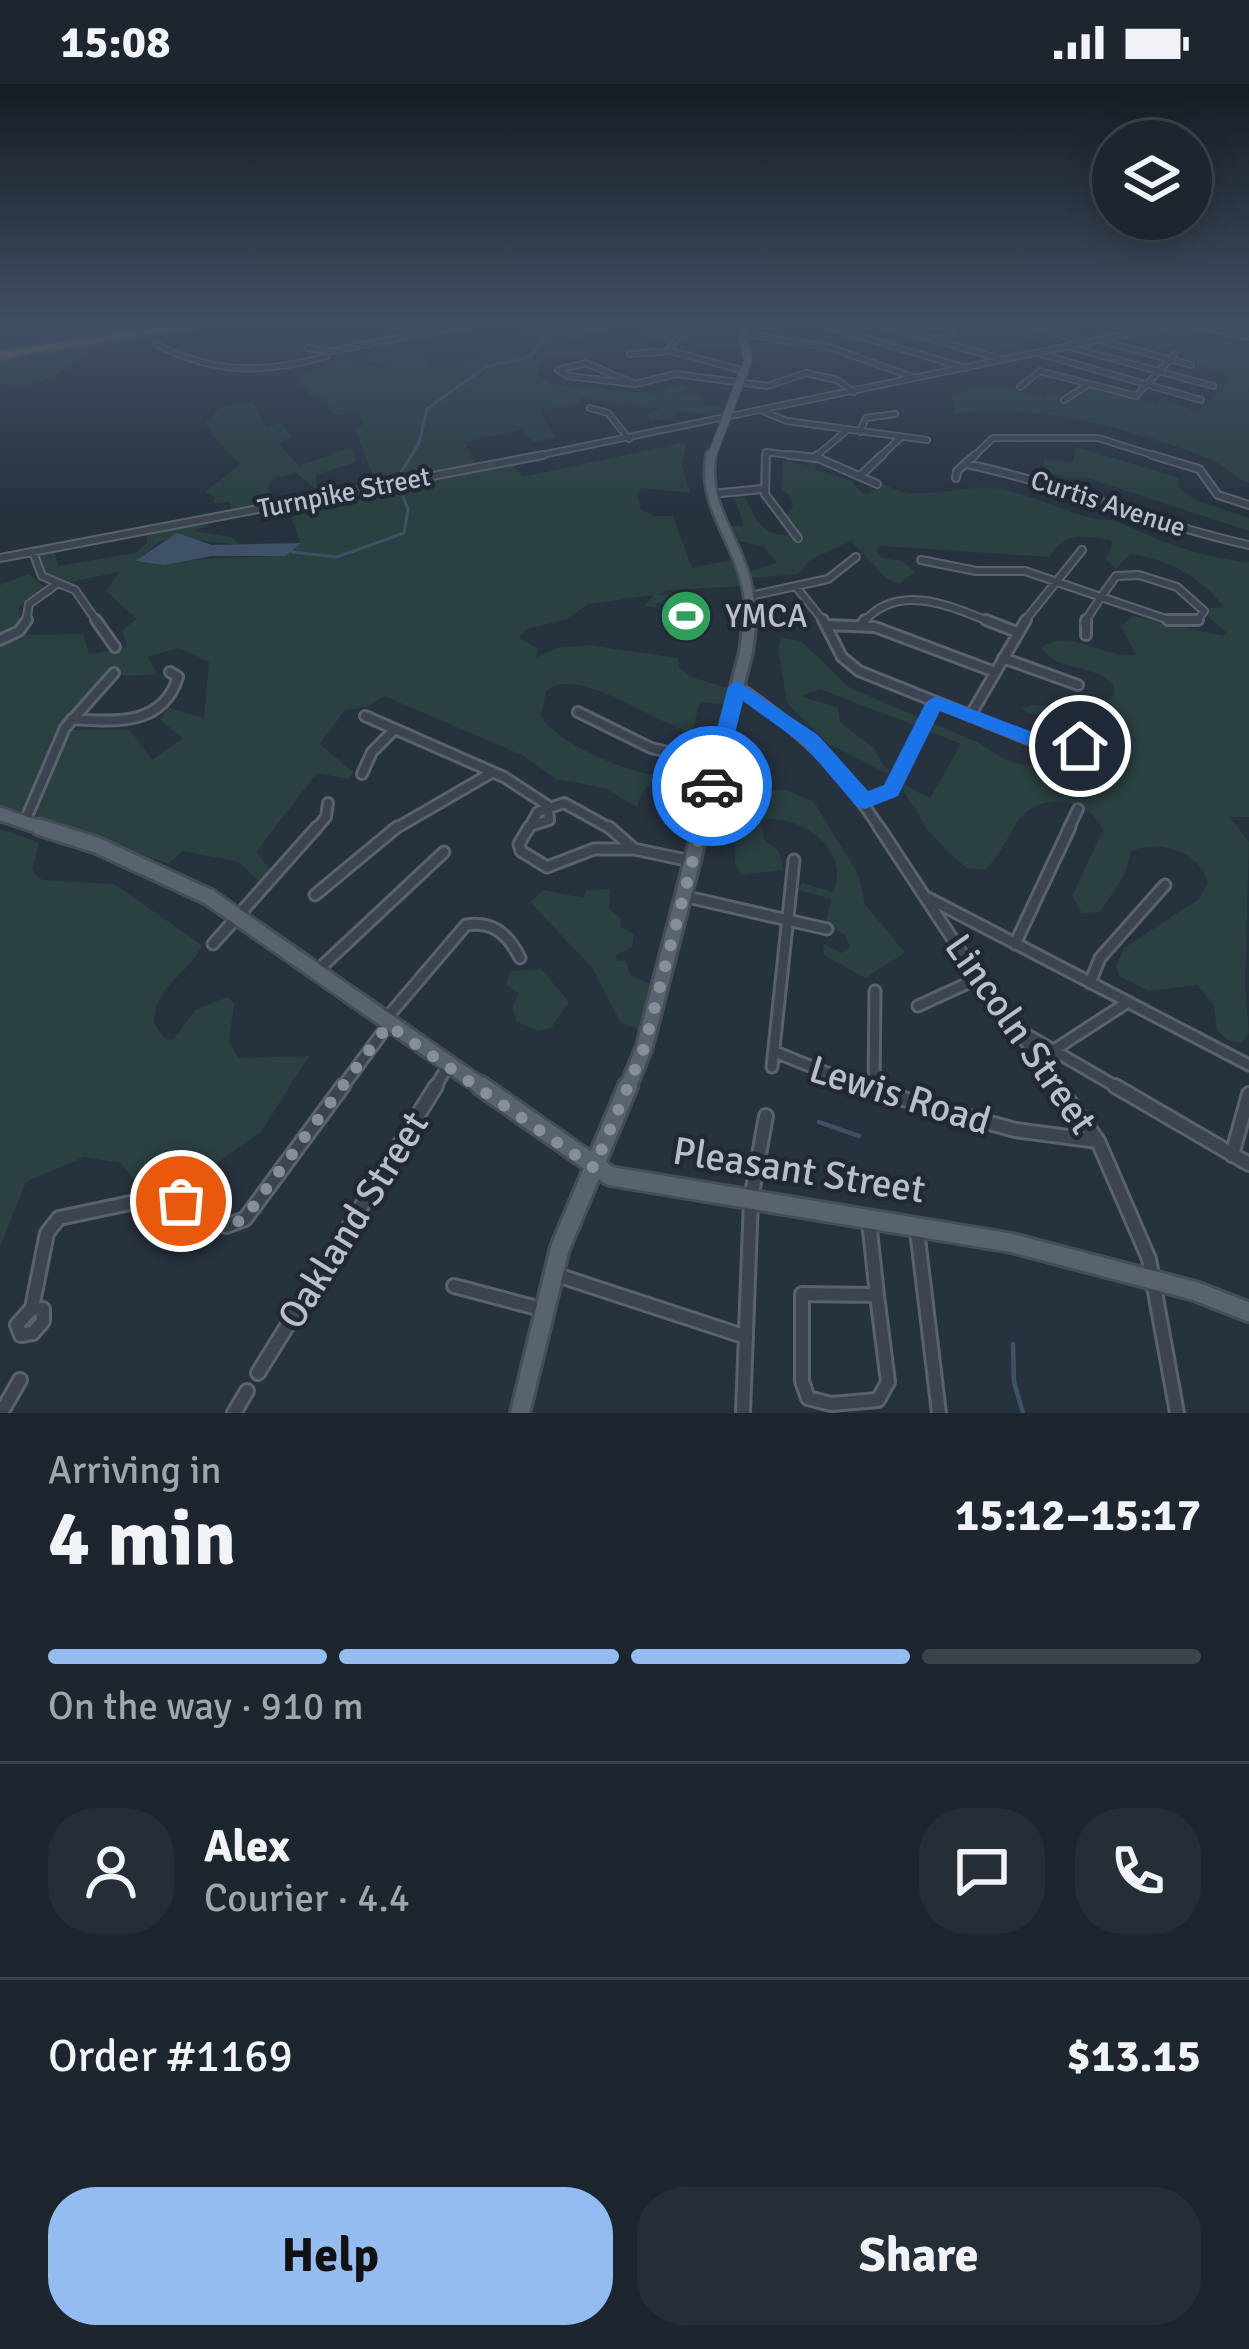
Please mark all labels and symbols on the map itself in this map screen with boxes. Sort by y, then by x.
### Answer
street label: Turnpike Street [255,460,433,526]
street label: Curtis Avenue [1027,463,1189,545]
sports icon: YMCA [658,588,714,644]
place label: YMCA [725,596,807,637]
pin [1029,695,1131,797]
courier [652,726,772,846]
street label: Lincoln Street [935,925,1107,1143]
street label: Lewis Road [804,1045,996,1145]
street label: Oakland Street [267,1102,439,1338]
street label: Pleasant Street [670,1126,928,1214]
pin [130,1150,232,1252]

